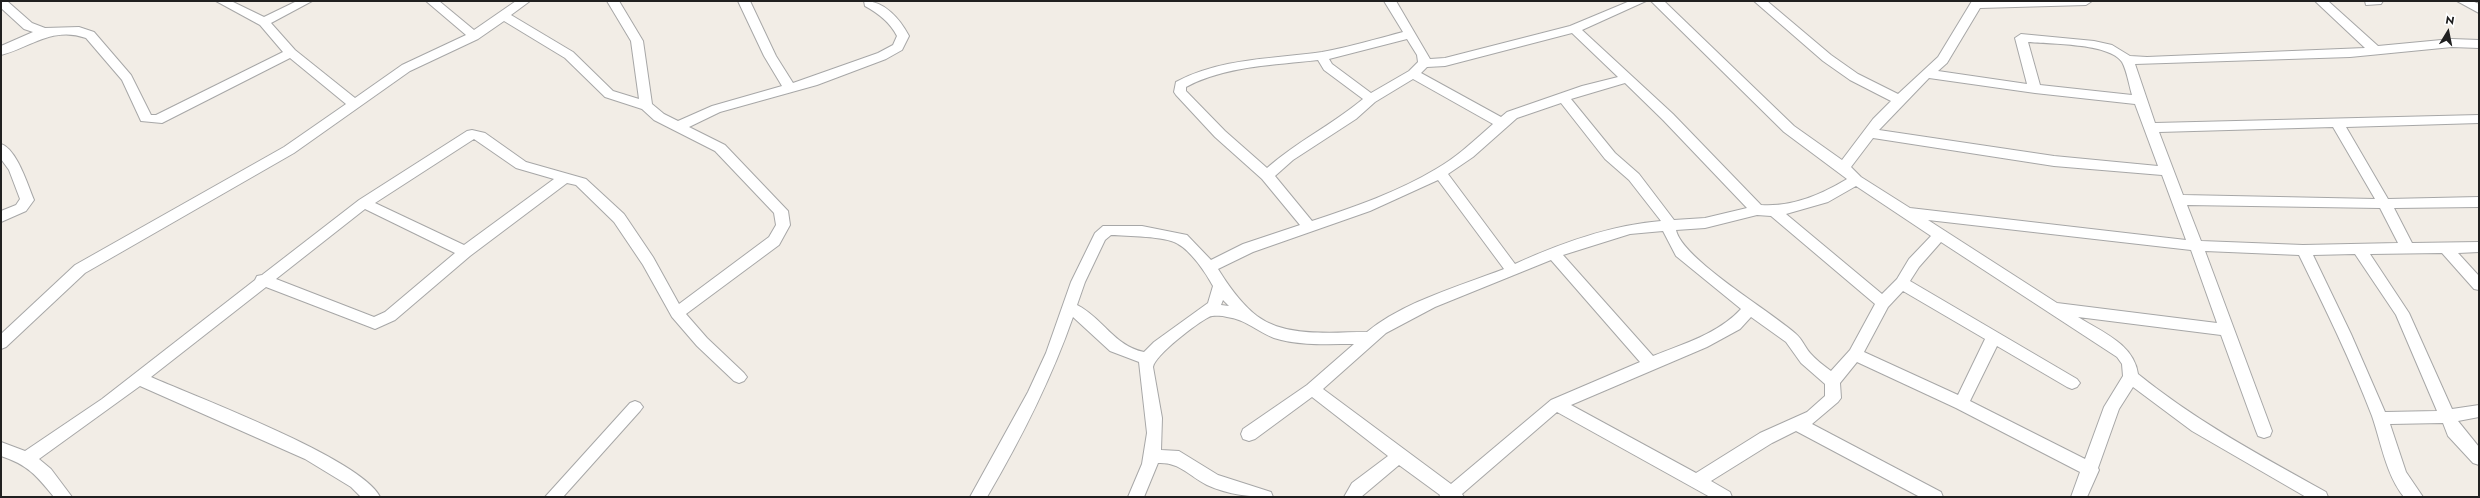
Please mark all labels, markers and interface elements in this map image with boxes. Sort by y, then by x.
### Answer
north arrow [2428,12,2468,52]
text: N [2444,12,2456,29]

